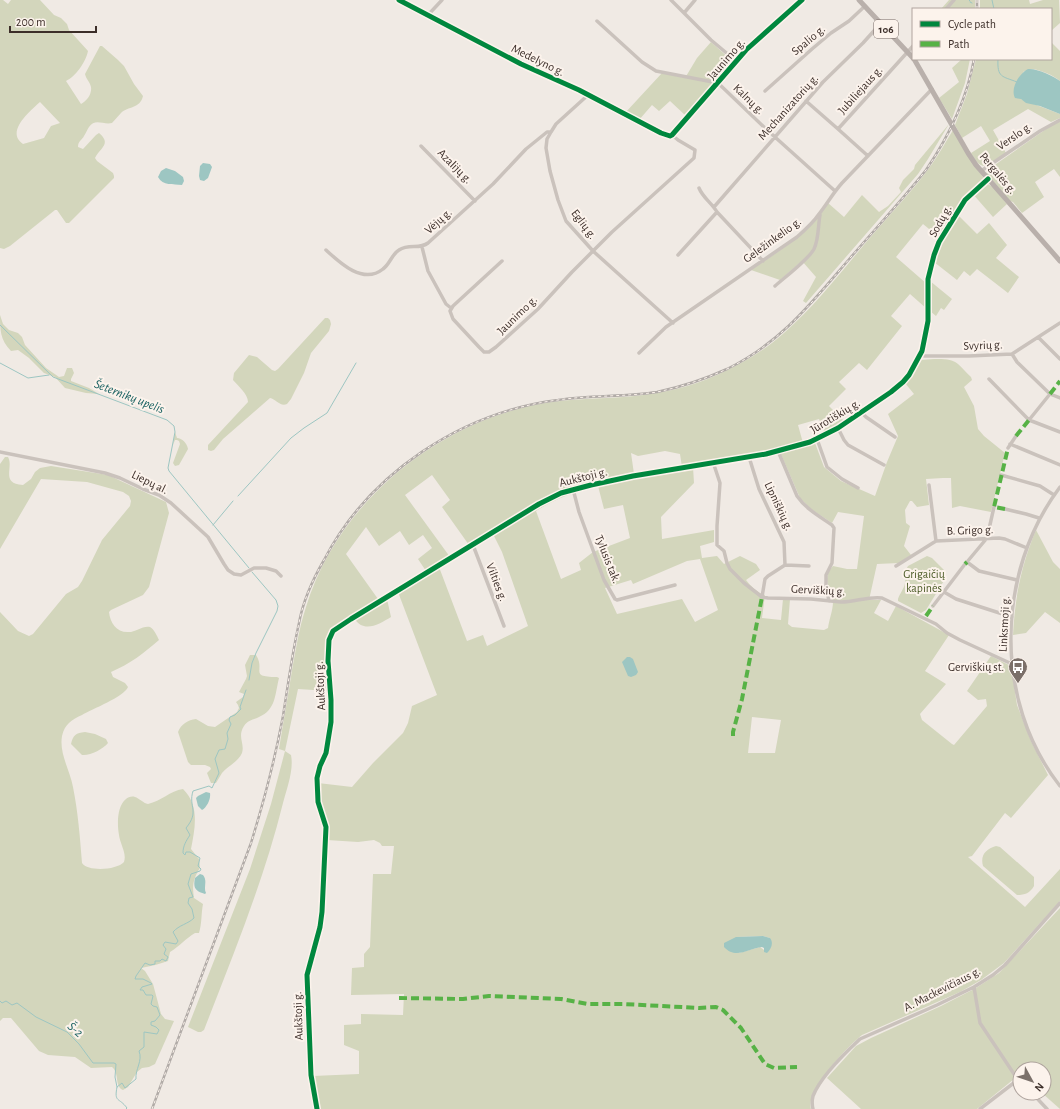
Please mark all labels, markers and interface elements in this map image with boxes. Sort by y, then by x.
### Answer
scale bar [10,8,96,34]
legend [912,8,1052,60]
text: 200 m [16,16,46,28]
text: Cycle path [948,18,996,31]
road number: 106 [874,20,898,38]
street label: Spalio g. [789,23,827,57]
street label: Jaunimo g. [705,36,747,82]
text: Path [948,38,970,50]
street label: Medelyno g. [509,42,566,79]
street label: Jubiliejaus g. [835,64,885,117]
street label: Mechanizatorių g. [756,72,820,142]
street label: Kalnų g. [731,82,767,116]
street label: Verslo g. [994,120,1034,152]
street label: Azalijų g. [435,146,475,186]
street label: Pergalės g. [977,150,1019,196]
street label: Sodų g. [926,203,954,239]
street label: Vėjų g. [422,206,454,237]
street label: Eglių g. [569,207,599,241]
street label: Geležinkelio g. [741,215,803,265]
street label: Jaunimo g. [495,293,539,337]
street label: Svyrių g. [963,338,1003,353]
water label: Šeternikų upelis [92,377,166,416]
street label: Jūrotiškių g. [808,397,862,435]
street label: Aukštoji g. [558,465,608,490]
street label: Liepų al. [130,468,170,496]
street label: Lipniškių g. [762,480,796,532]
street label: B. Grigo g. [946,523,994,537]
street label: Tylusis tak. [592,533,623,585]
street label: Vilties g. [484,561,510,603]
park label: Grigaičių kapinės [903,568,946,594]
street label: Gerviškių g. [791,583,845,597]
street label: Linksmoji g. [997,596,1012,652]
bus stop icon: Gerviškių st. [1007,656,1029,684]
street label: Aukštoji g. [313,661,328,711]
place label: Gerviškių st. [948,661,1004,673]
street label: A. Mackevičiaus g. [902,965,982,1013]
street label: Aukštoji g. [291,991,306,1041]
water label: Š-2 [65,1019,86,1040]
north arrow [1012,1061,1052,1101]
text: N [1033,1081,1046,1094]

